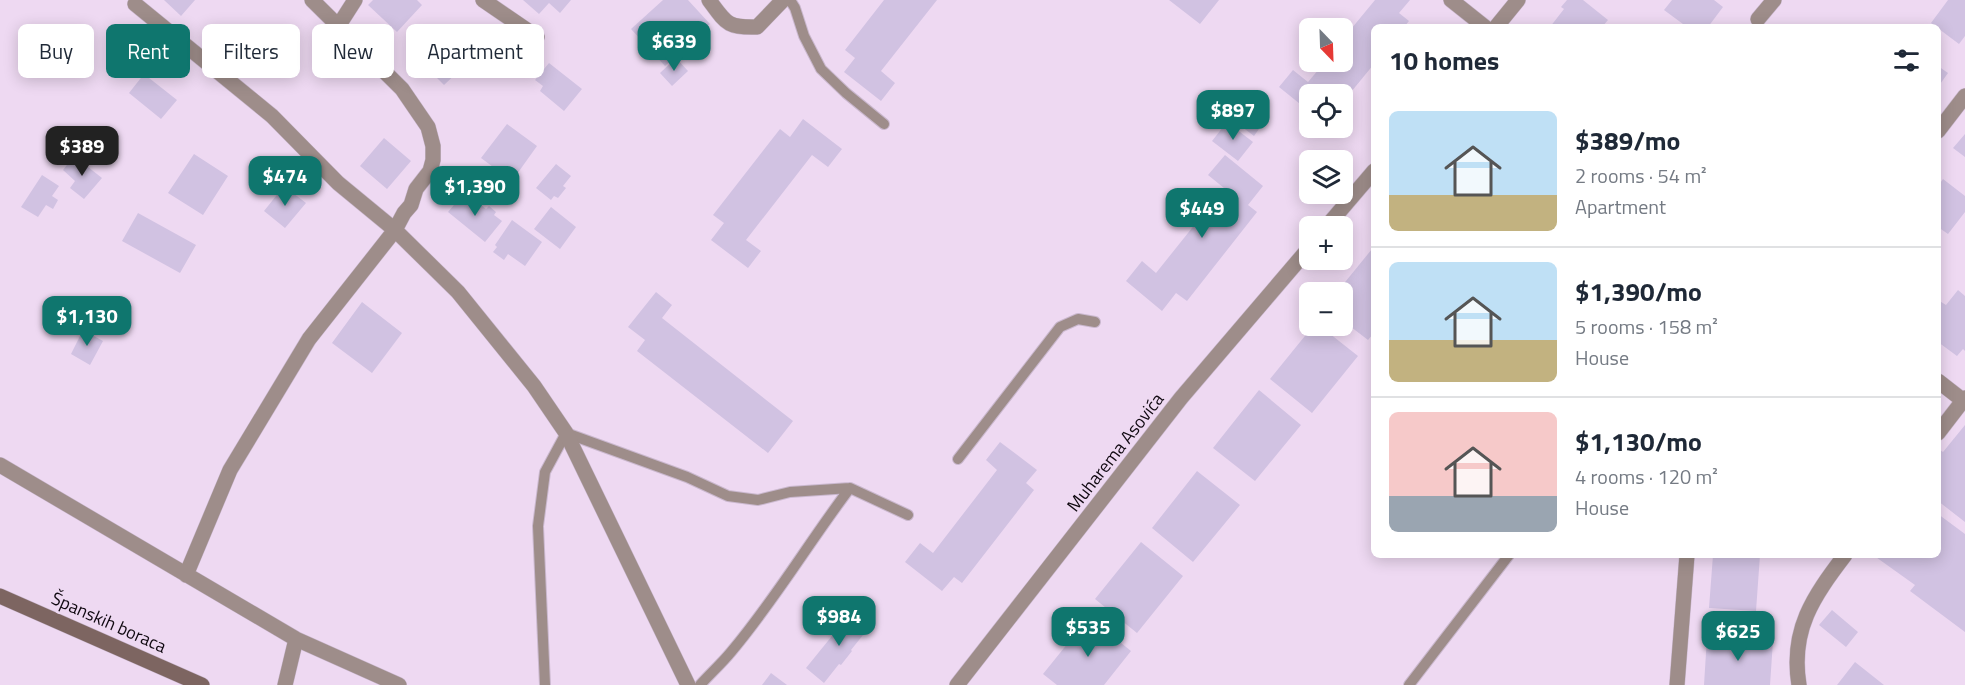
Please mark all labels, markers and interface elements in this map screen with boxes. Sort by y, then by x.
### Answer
north arrow [1299,18,1353,72]
map controls [1299,18,1353,336]
pin: $639 [638,21,710,72]
chip: Buy [18,24,94,78]
chip: Rent [106,24,190,78]
chip: Filters [202,24,300,78]
chip: New [312,24,394,78]
chip: Apartment [406,24,544,78]
text: $639 [652,25,696,56]
text: 10 homes [1389,41,1499,80]
icon: filters [1890,44,1923,77]
button: locate [1299,84,1353,138]
pin: $897 [1197,90,1269,141]
text: $897 [1211,94,1255,125]
text: $389/mo [1575,121,1680,160]
pin: $389 [46,126,118,177]
text: $389 [60,130,104,161]
icon: home [1437,135,1509,207]
button: layers [1299,150,1353,204]
pin: $474 [249,156,321,207]
text: $474 [263,160,307,191]
text: 2 rooms · 54 m² [1575,160,1707,191]
pin: $1,390 [426,166,524,217]
text: $1,390 [444,170,506,201]
pin: $449 [1166,188,1238,239]
text: Apartment [1575,191,1666,222]
text: $449 [1180,192,1224,223]
button: + [1299,216,1353,270]
text: $1,390/mo [1575,272,1702,311]
button: − [1299,282,1353,336]
icon: home [1437,286,1509,358]
pin: $1,130 [38,296,136,347]
text: $1,130 [56,300,118,331]
text: 5 rooms · 158 m² [1575,311,1718,342]
text: House [1575,342,1629,373]
street label: Muharema Asovića [1060,387,1170,517]
text: $1,130/mo [1575,422,1702,461]
icon: home [1437,436,1509,508]
text: 4 rooms · 120 m² [1575,461,1718,492]
text: House [1575,492,1629,523]
street label: Španskih boraca [47,585,171,659]
pin: $984 [803,596,875,647]
text: $984 [817,600,861,631]
pin: $535 [1052,607,1124,658]
text: $535 [1066,611,1110,642]
pin: $625 [1702,611,1774,662]
text: $625 [1716,615,1760,646]

